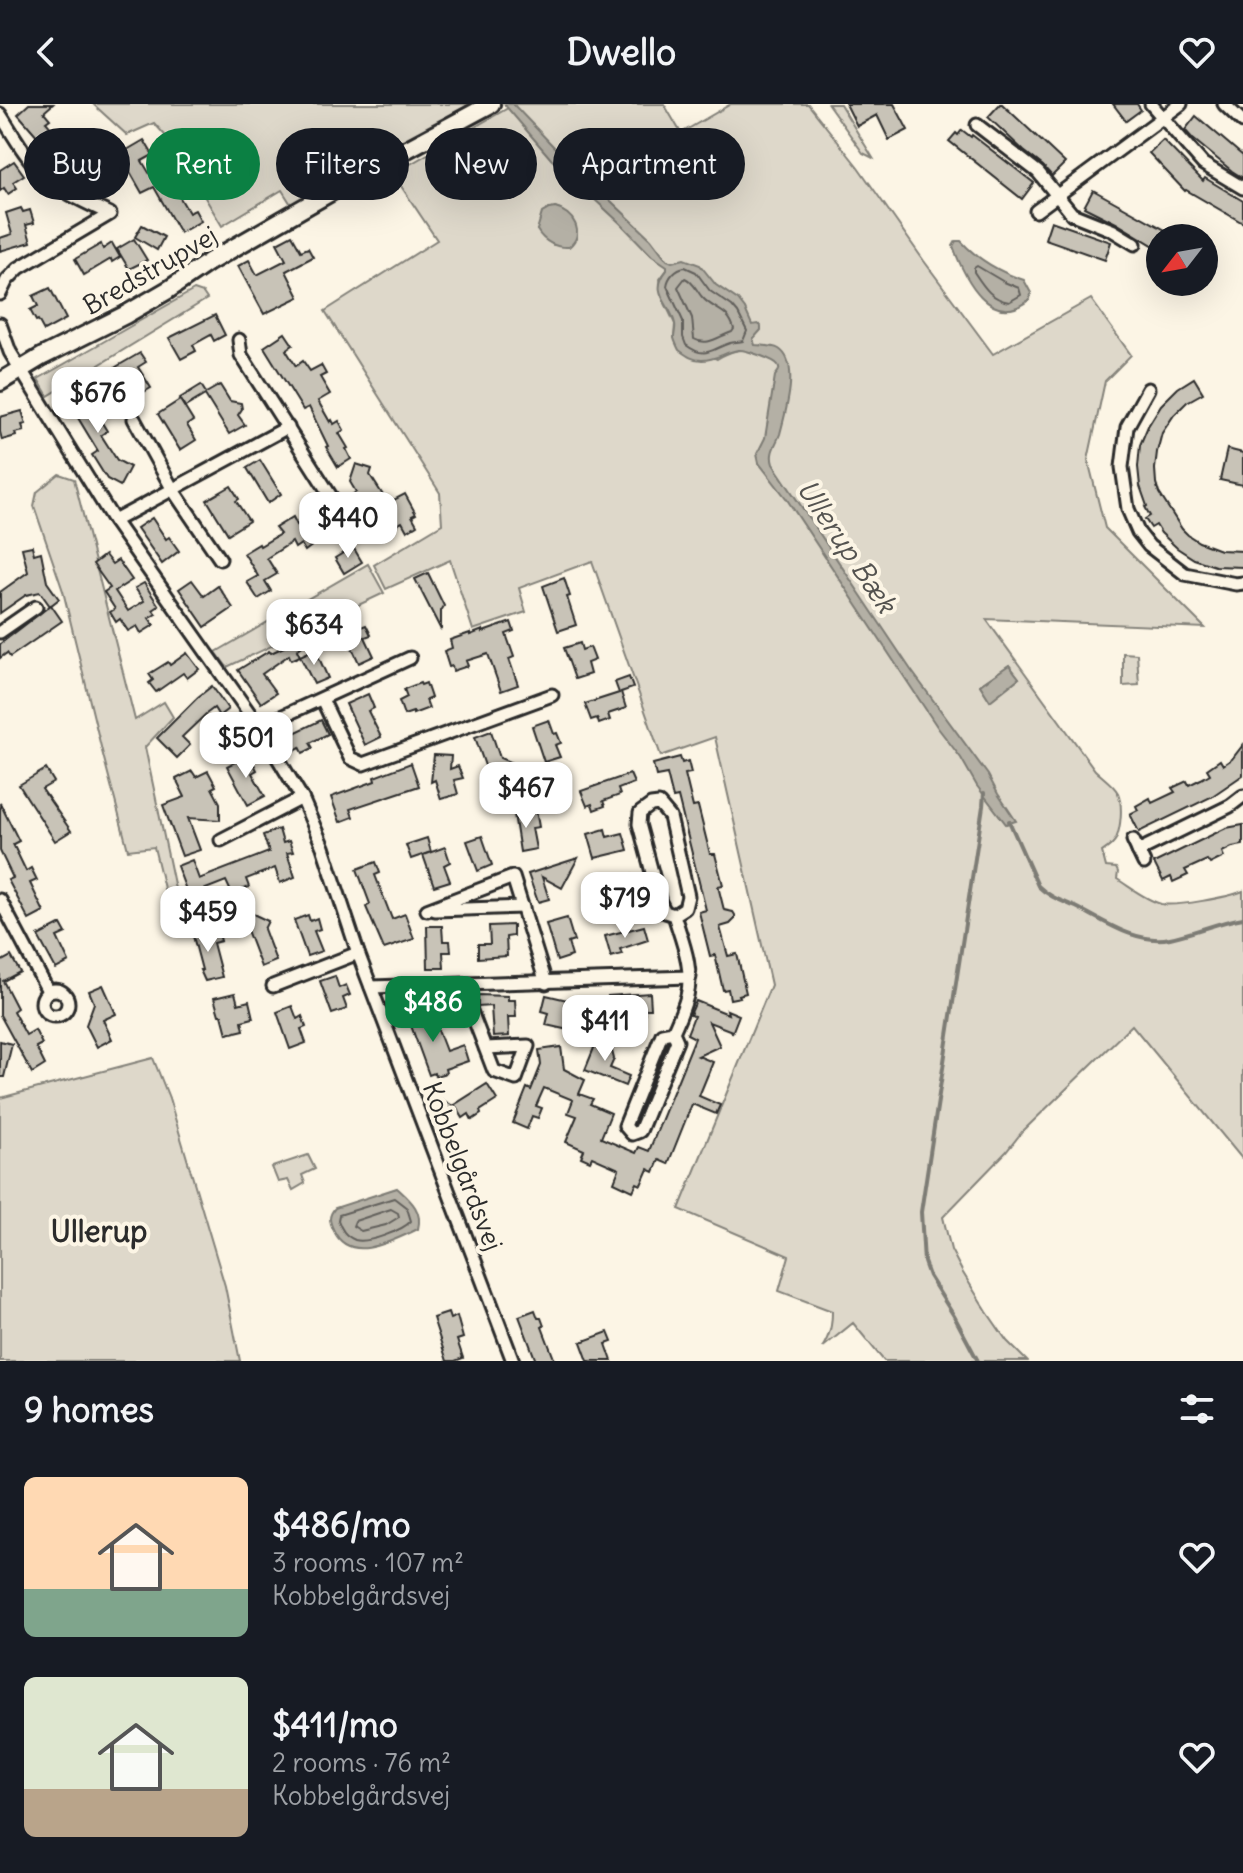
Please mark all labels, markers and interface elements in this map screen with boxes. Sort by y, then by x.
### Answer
icon: back [24,30,68,74]
text: Dwello [567,30,676,75]
icon: heart [1175,30,1219,74]
chip: Buy [24,128,130,200]
chip: Rent [146,128,260,200]
chip: Filters [276,128,409,200]
chip: New [425,128,537,200]
chip: Apartment [553,128,745,200]
street label: Bredstrupvej [77,218,223,322]
north arrow [1146,224,1218,296]
map controls [1146,224,1218,296]
pin: $676 [51,367,145,435]
text: $676 [70,376,126,409]
water label: Ullerup Bæk [789,472,906,621]
pin: $440 [301,492,395,560]
text: $440 [317,501,379,534]
pin: $634 [267,599,361,667]
text: $634 [284,608,344,641]
pin: $501 [199,712,293,780]
text: $501 [218,721,274,754]
pin: $467 [479,762,573,830]
text: $467 [497,771,555,804]
pin: $719 [578,872,672,940]
text: $719 [599,881,651,914]
pin: $459 [161,886,255,954]
text: $459 [178,895,238,928]
pin: $486 [386,976,480,1044]
text: $486 [403,985,463,1018]
pin: $411 [558,995,652,1063]
text: $411 [580,1004,630,1037]
street label: Kobbelgårdsvej [416,1077,510,1255]
district label: Ullerup [51,1212,147,1250]
icon: filters [1175,1387,1219,1431]
text: 9 homes [24,1388,154,1431]
text: $486/mo [272,1503,411,1546]
icon: home [88,1509,184,1605]
icon: heart [1175,1535,1219,1579]
text: 3 rooms · 107 m² [272,1546,464,1579]
text: Kobbelgårdsvej [272,1579,450,1612]
text: $411/mo [272,1703,398,1746]
icon: home [88,1709,184,1805]
icon: heart [1175,1735,1219,1779]
text: 2 rooms · 76 m² [272,1746,451,1779]
text: Kobbelgårdsvej [272,1779,450,1812]

